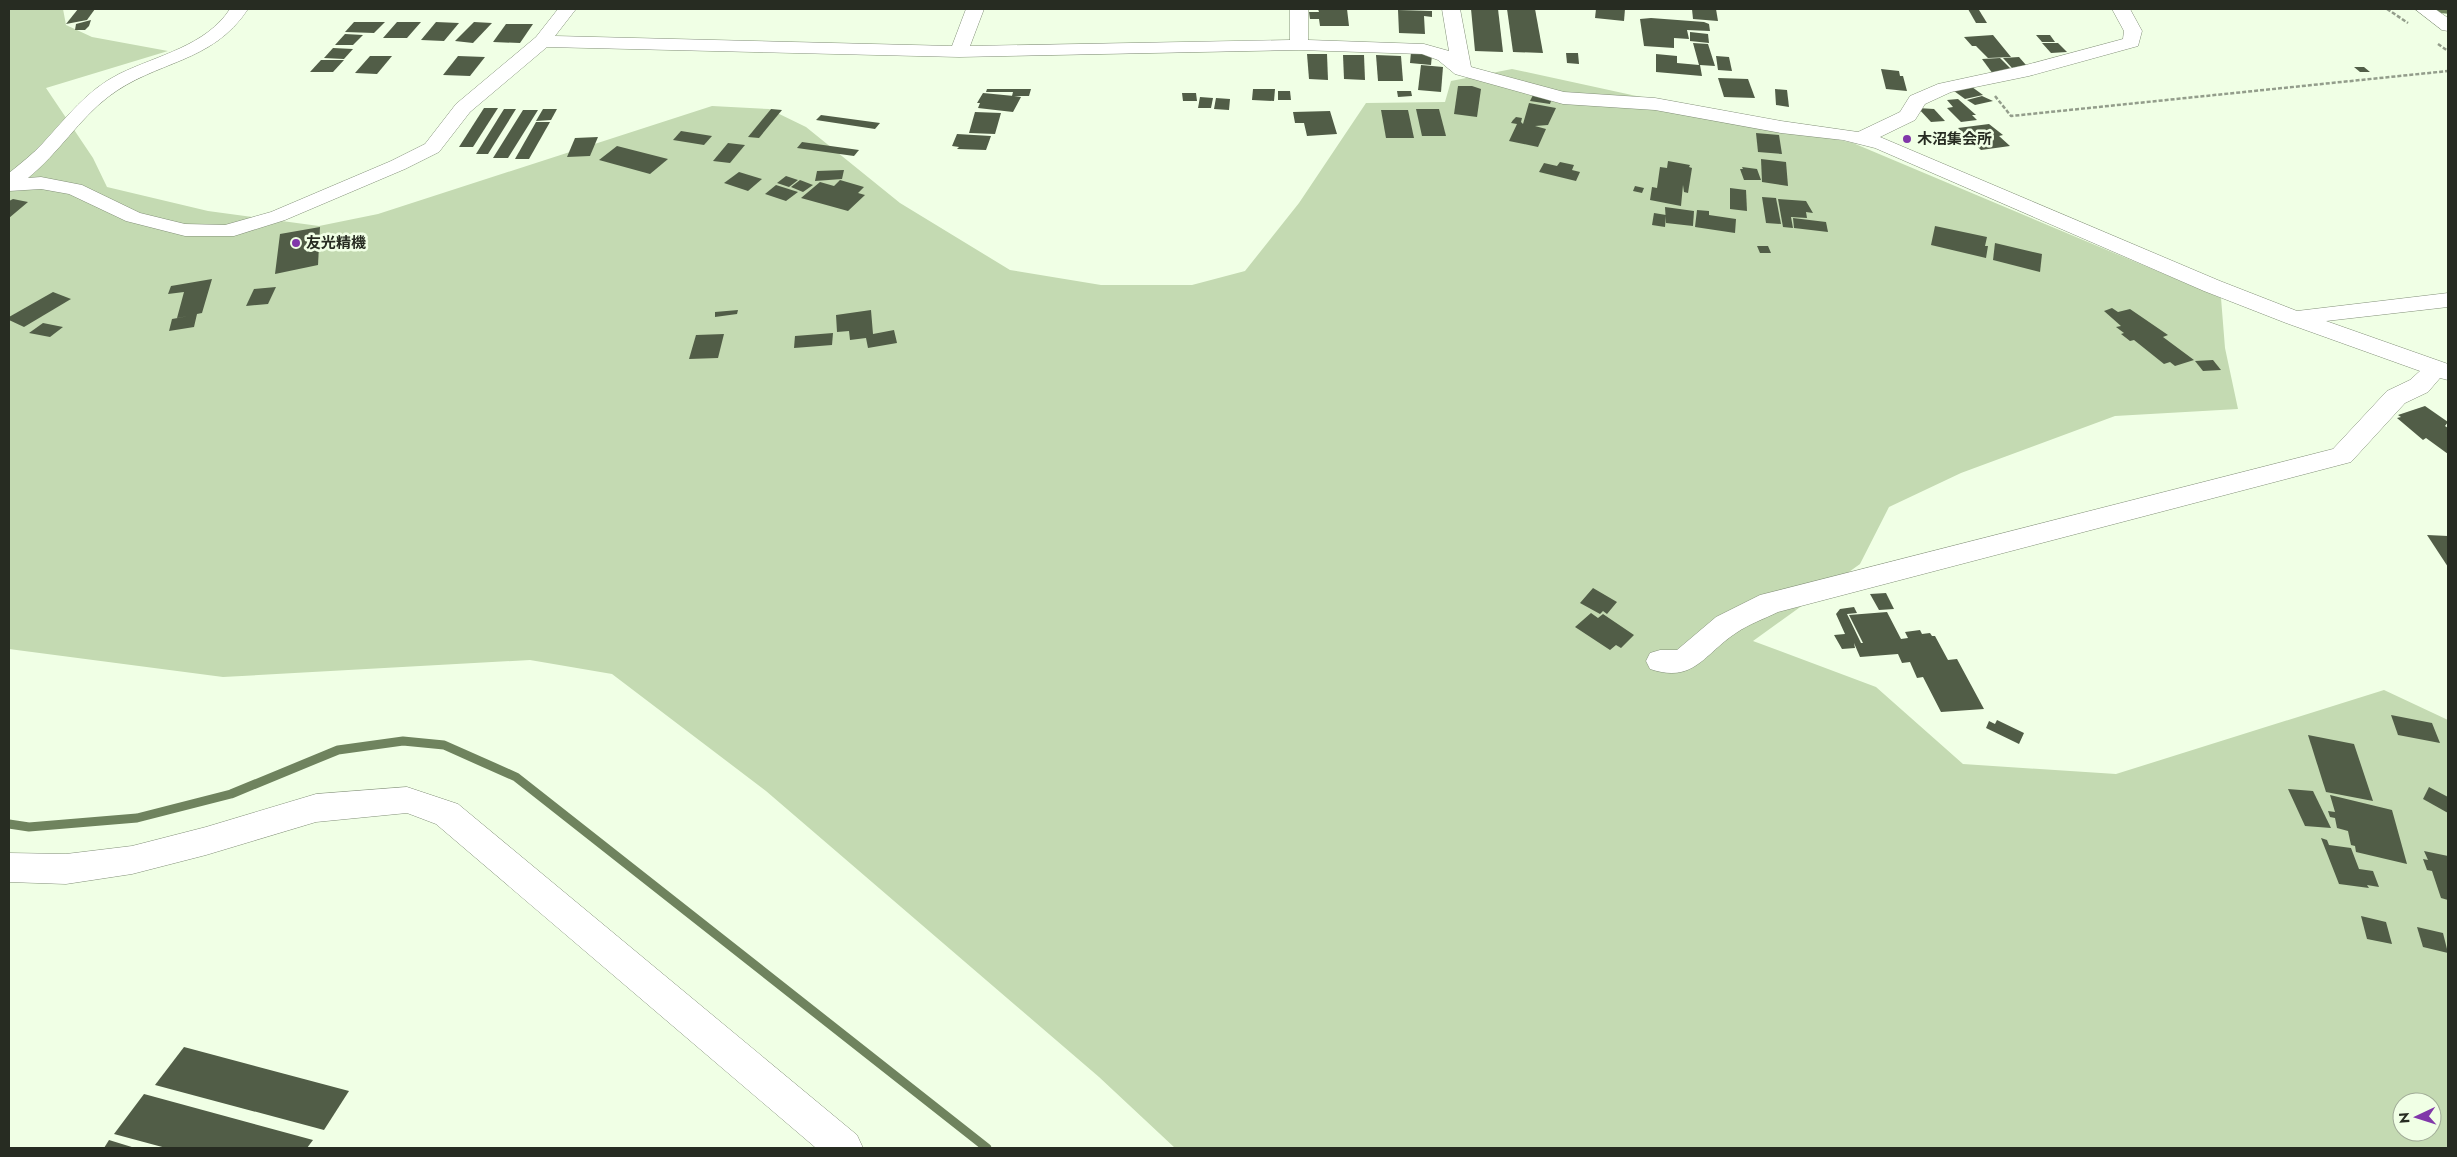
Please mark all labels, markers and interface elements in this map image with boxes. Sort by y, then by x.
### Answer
place label: 木沼集会所 [1917,128,1992,150]
marker: 木沼集会所 [1901,133,1913,145]
place label: 友光精機 [306,232,366,254]
marker: 友光精機 [290,237,302,249]
north arrow [2392,1092,2442,1142]
text: N [2394,1112,2414,1124]

